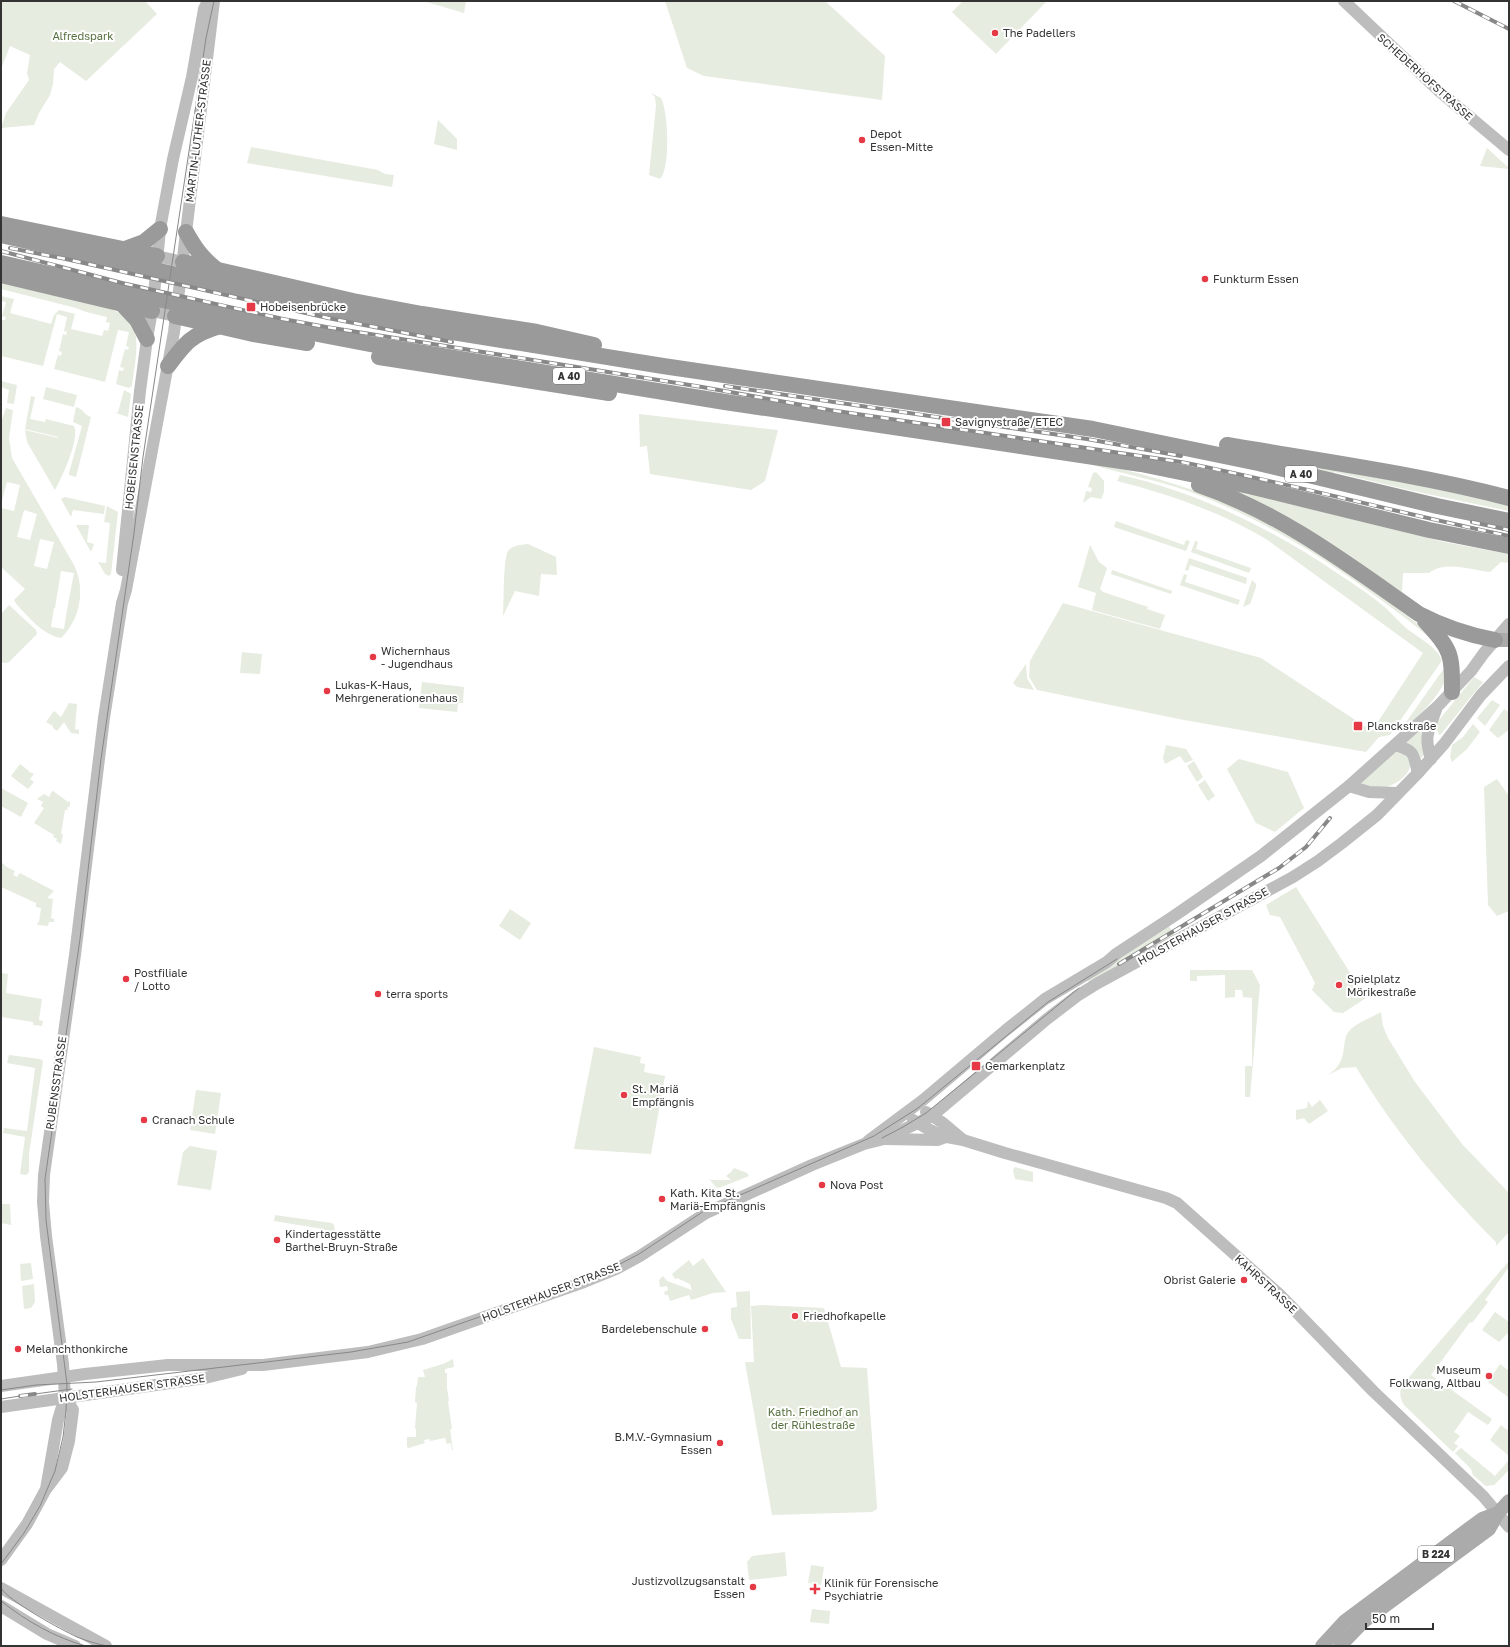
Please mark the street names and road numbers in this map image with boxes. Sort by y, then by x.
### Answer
street label: SCHEDERHOFSTRASSE [1375,30,1476,123]
street label: MARTIN-LUTHER-STRASSE [182,58,213,203]
road number: A 40 [553,368,585,384]
street label: HOBEISENSTRASSE [122,404,146,510]
road number: A 40 [1285,466,1317,482]
street label: HOLSTERHAUSER STRASSE [1135,884,1271,967]
street label: RUBENSSTRASSE [43,1035,69,1130]
street label: KAHRSTRASSE [1233,1251,1300,1316]
street label: HOLSTERHAUSER STRASSE [480,1259,622,1324]
street label: HOLSTERHAUSER STRASSE [58,1371,206,1404]
road number: B 224 [1418,1546,1454,1562]

